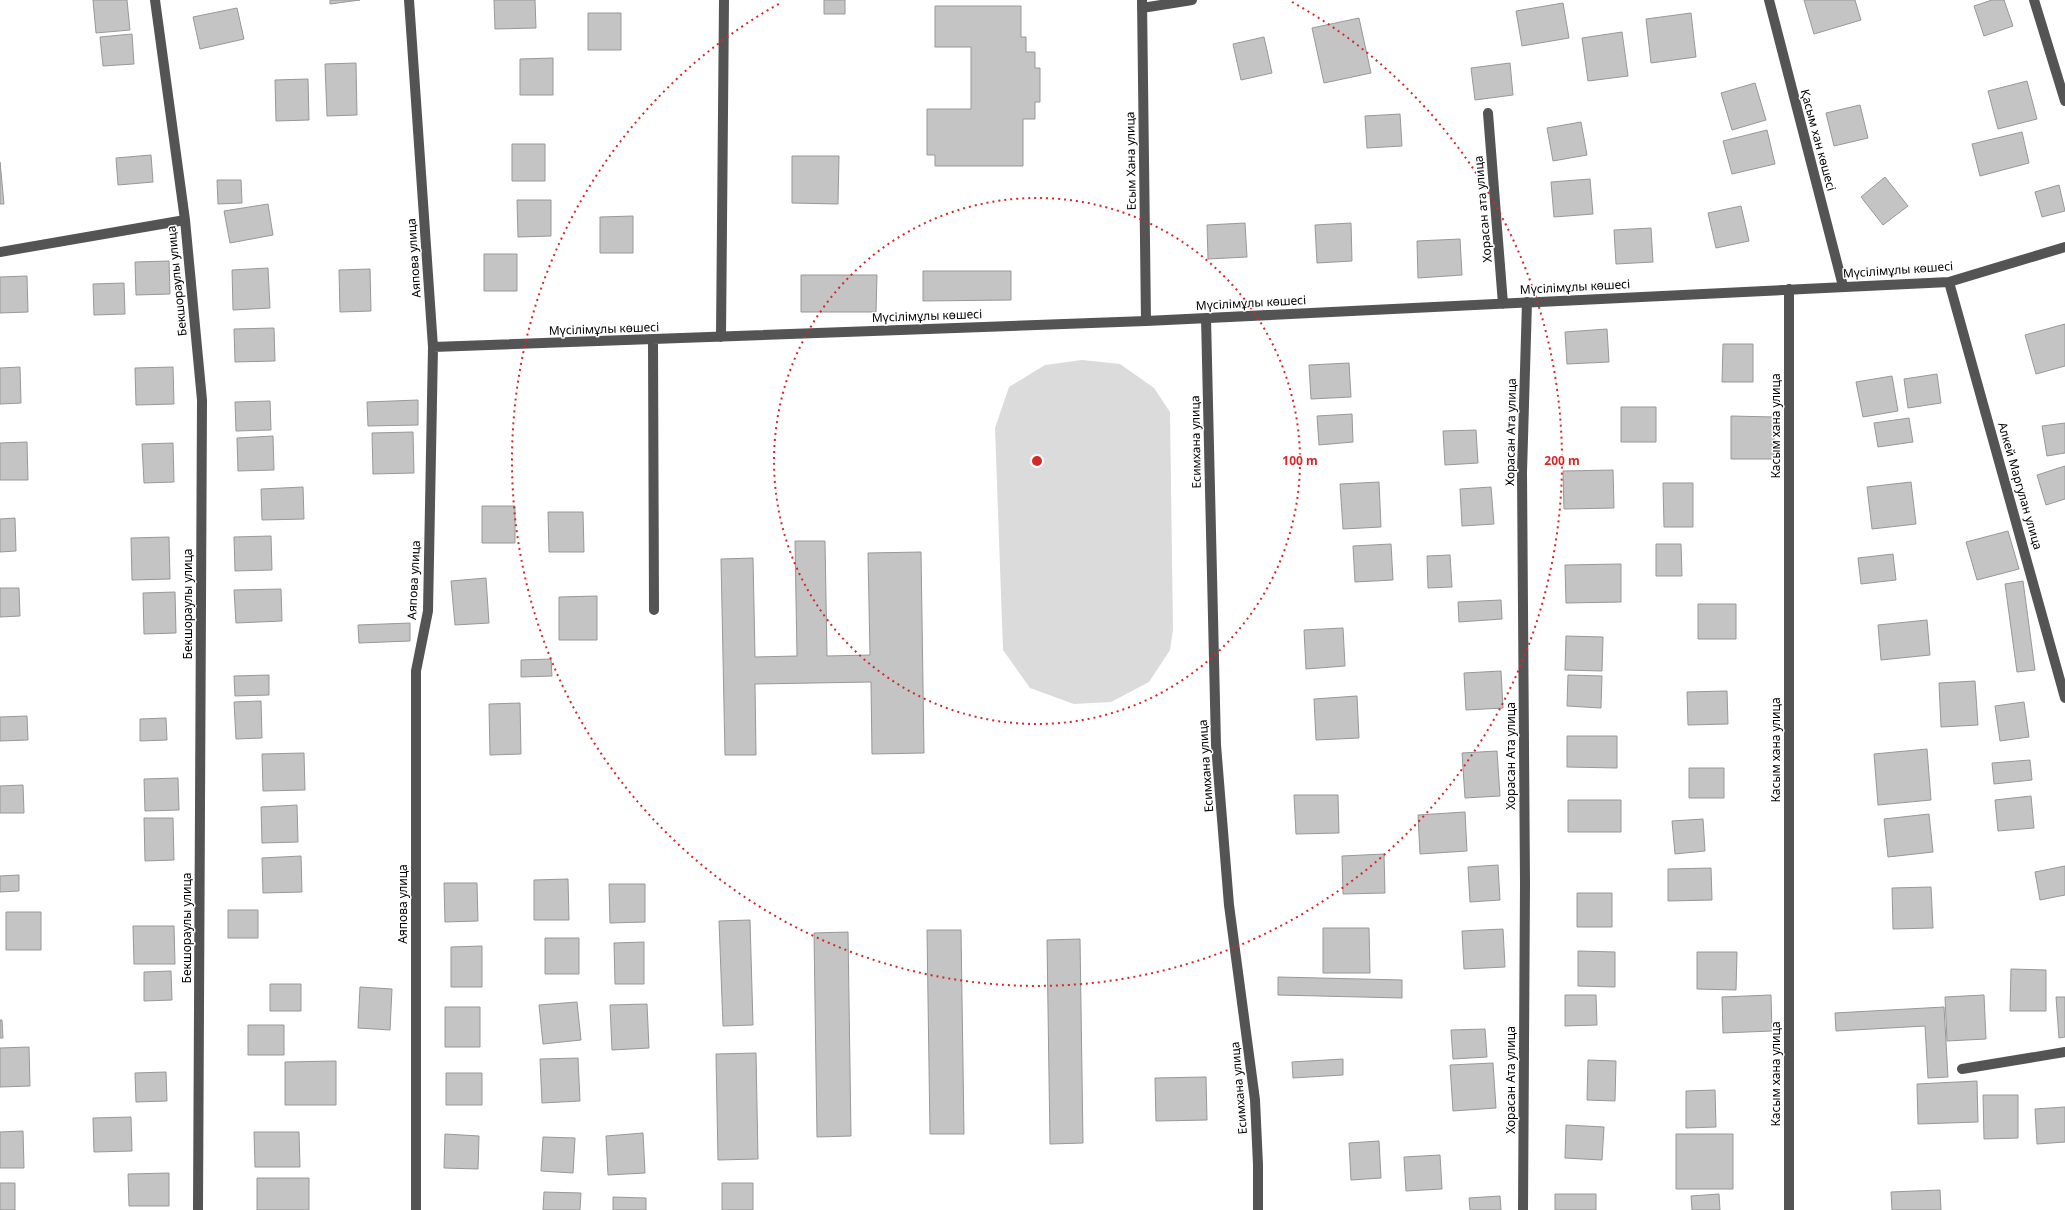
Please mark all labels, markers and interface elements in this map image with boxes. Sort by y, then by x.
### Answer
street label: Қасым хан көшесі [1797,87,1840,193]
street label: Есым Хана улица [1121,111,1140,211]
street label: Хорасан ата улица [1469,155,1496,263]
street label: Аяпова улица [402,218,425,298]
street label: Бекшораулы улица [162,225,191,337]
street label: Мүсілімұлы көшесі [1842,257,1954,282]
street label: Мүсілімұлы көшесі [1519,275,1631,298]
street label: Мүсілімұлы көшесі [1195,291,1307,314]
street label: Мүсілімұлы көшесі [871,305,982,326]
street label: Мүсілімұлы көшесі [548,318,659,339]
street label: Касым хана улица [1767,373,1784,479]
street label: Хорасан Ата улица [1501,378,1520,486]
street label: Есимхана улица [1186,395,1205,489]
street label: Алкей Маргулан улица [1994,420,2047,552]
text: 100 m [1282,452,1318,469]
text: 200 m [1544,452,1580,469]
centre of rings [1030,454,1044,468]
street label: Аяпова улица [403,540,424,620]
street label: Бекшораулы улица [179,549,196,659]
street label: Касым хана улица [1767,697,1784,803]
street label: Хорасан Ата улица [1502,702,1519,810]
street label: Есимхана улица [1194,719,1217,813]
street label: Аяпова улица [394,864,411,944]
street label: Бекшораулы улица [178,873,195,983]
street label: Касым хана улица [1767,1021,1784,1127]
street label: Хорасан Ата улица [1502,1026,1519,1134]
street label: Есимхана улица [1226,1041,1251,1135]

